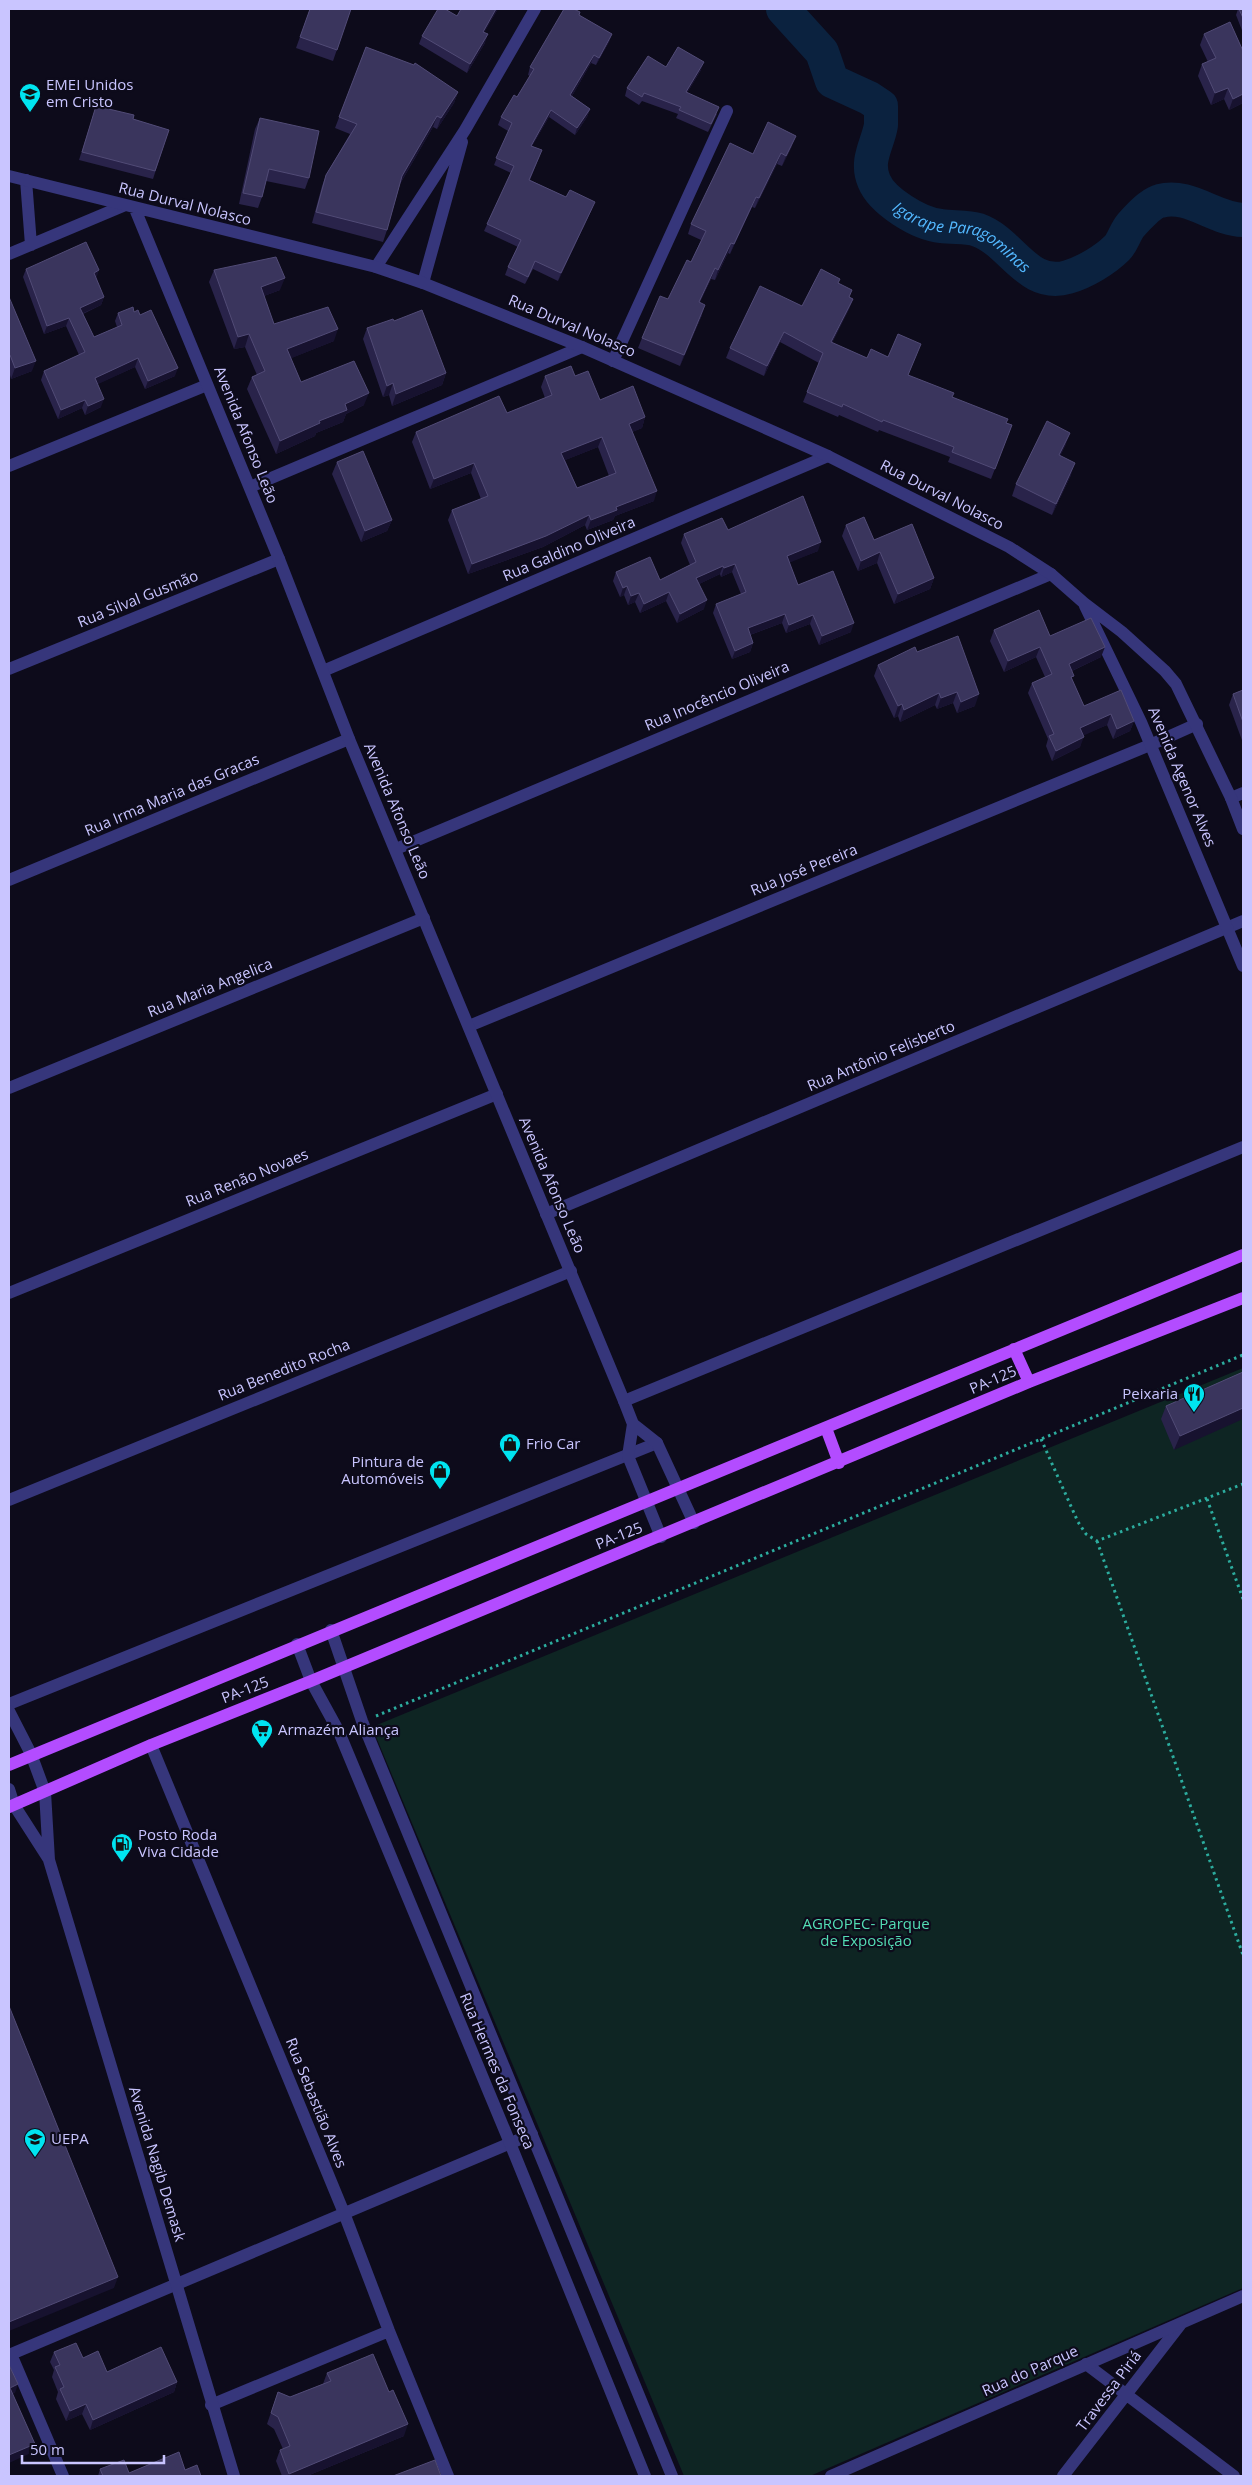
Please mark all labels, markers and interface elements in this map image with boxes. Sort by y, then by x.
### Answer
place label: EMEI Unidos em Cristo [46,74,134,111]
school or university icon: EMEI Unidos em Cristo [18,82,42,113]
street label: Rua Durval Nolasco [117,177,254,229]
water label: Igarape Paragominas [888,196,1035,278]
street label: Rua Durval Nolasco [506,289,639,361]
street label: Avenida Afonso Leão [210,363,284,506]
street label: Rua Durval Nolasco [877,454,1008,534]
street label: Rua Galdino Oliveira [499,511,638,585]
street label: Rua Silval Gusmão [74,565,201,631]
street label: Rua Inocêncio Oliveira [641,656,792,735]
street label: Avenida Agenor Alves [1144,703,1222,850]
street label: Avenida Afonso Leão [360,739,436,882]
street label: Rua Irma Maria das Gracas [81,748,262,840]
street label: Rua José Pereira [747,839,860,900]
street label: Rua Maria Angelica [144,953,275,1021]
street label: Rua Antônio Felisberto [804,1015,958,1095]
street label: Avenida Afonso Leão [515,1113,591,1256]
street label: Rua Renão Novaes [182,1143,311,1211]
street label: Rua Benedito Rocha [215,1333,353,1405]
street label: PA-125 [966,1360,1019,1398]
restaurant icon: Peixaria [1182,1382,1206,1413]
place label: Peixaria [1122,1383,1178,1403]
shop icon: Frio Car [498,1432,522,1463]
place label: Frio Car [526,1433,581,1453]
place label: Pintura de Automóveis [341,1451,424,1488]
shop icon: Pintura de Automóveis [428,1459,452,1490]
street label: PA-125 [592,1517,645,1554]
street label: PA-125 [218,1671,271,1707]
supermarket icon: Armazém Aliança [250,1718,274,1749]
place label: Armazém Aliança [278,1719,399,1739]
place label: Posto Roda Viva Cidade [138,1824,219,1861]
fuel station icon: Posto Roda Viva Cidade [110,1832,134,1863]
park label: AGROPEC- Parque de Exposição [802,1913,930,1950]
street label: Rua Hermes da Fonseca [456,1989,540,2152]
street label: Rua Sebastião Alves [282,2035,352,2171]
street label: Avenida Nagib Demask [125,2084,191,2244]
school or university icon: UEPA [23,2127,47,2158]
place label: UEPA [51,2128,89,2148]
street label: Rua do Parque [978,2340,1081,2400]
street label: Travessa Piriá [1071,2346,1145,2435]
scale bar [22,2432,165,2464]
text: 50 m [30,2439,65,2459]

